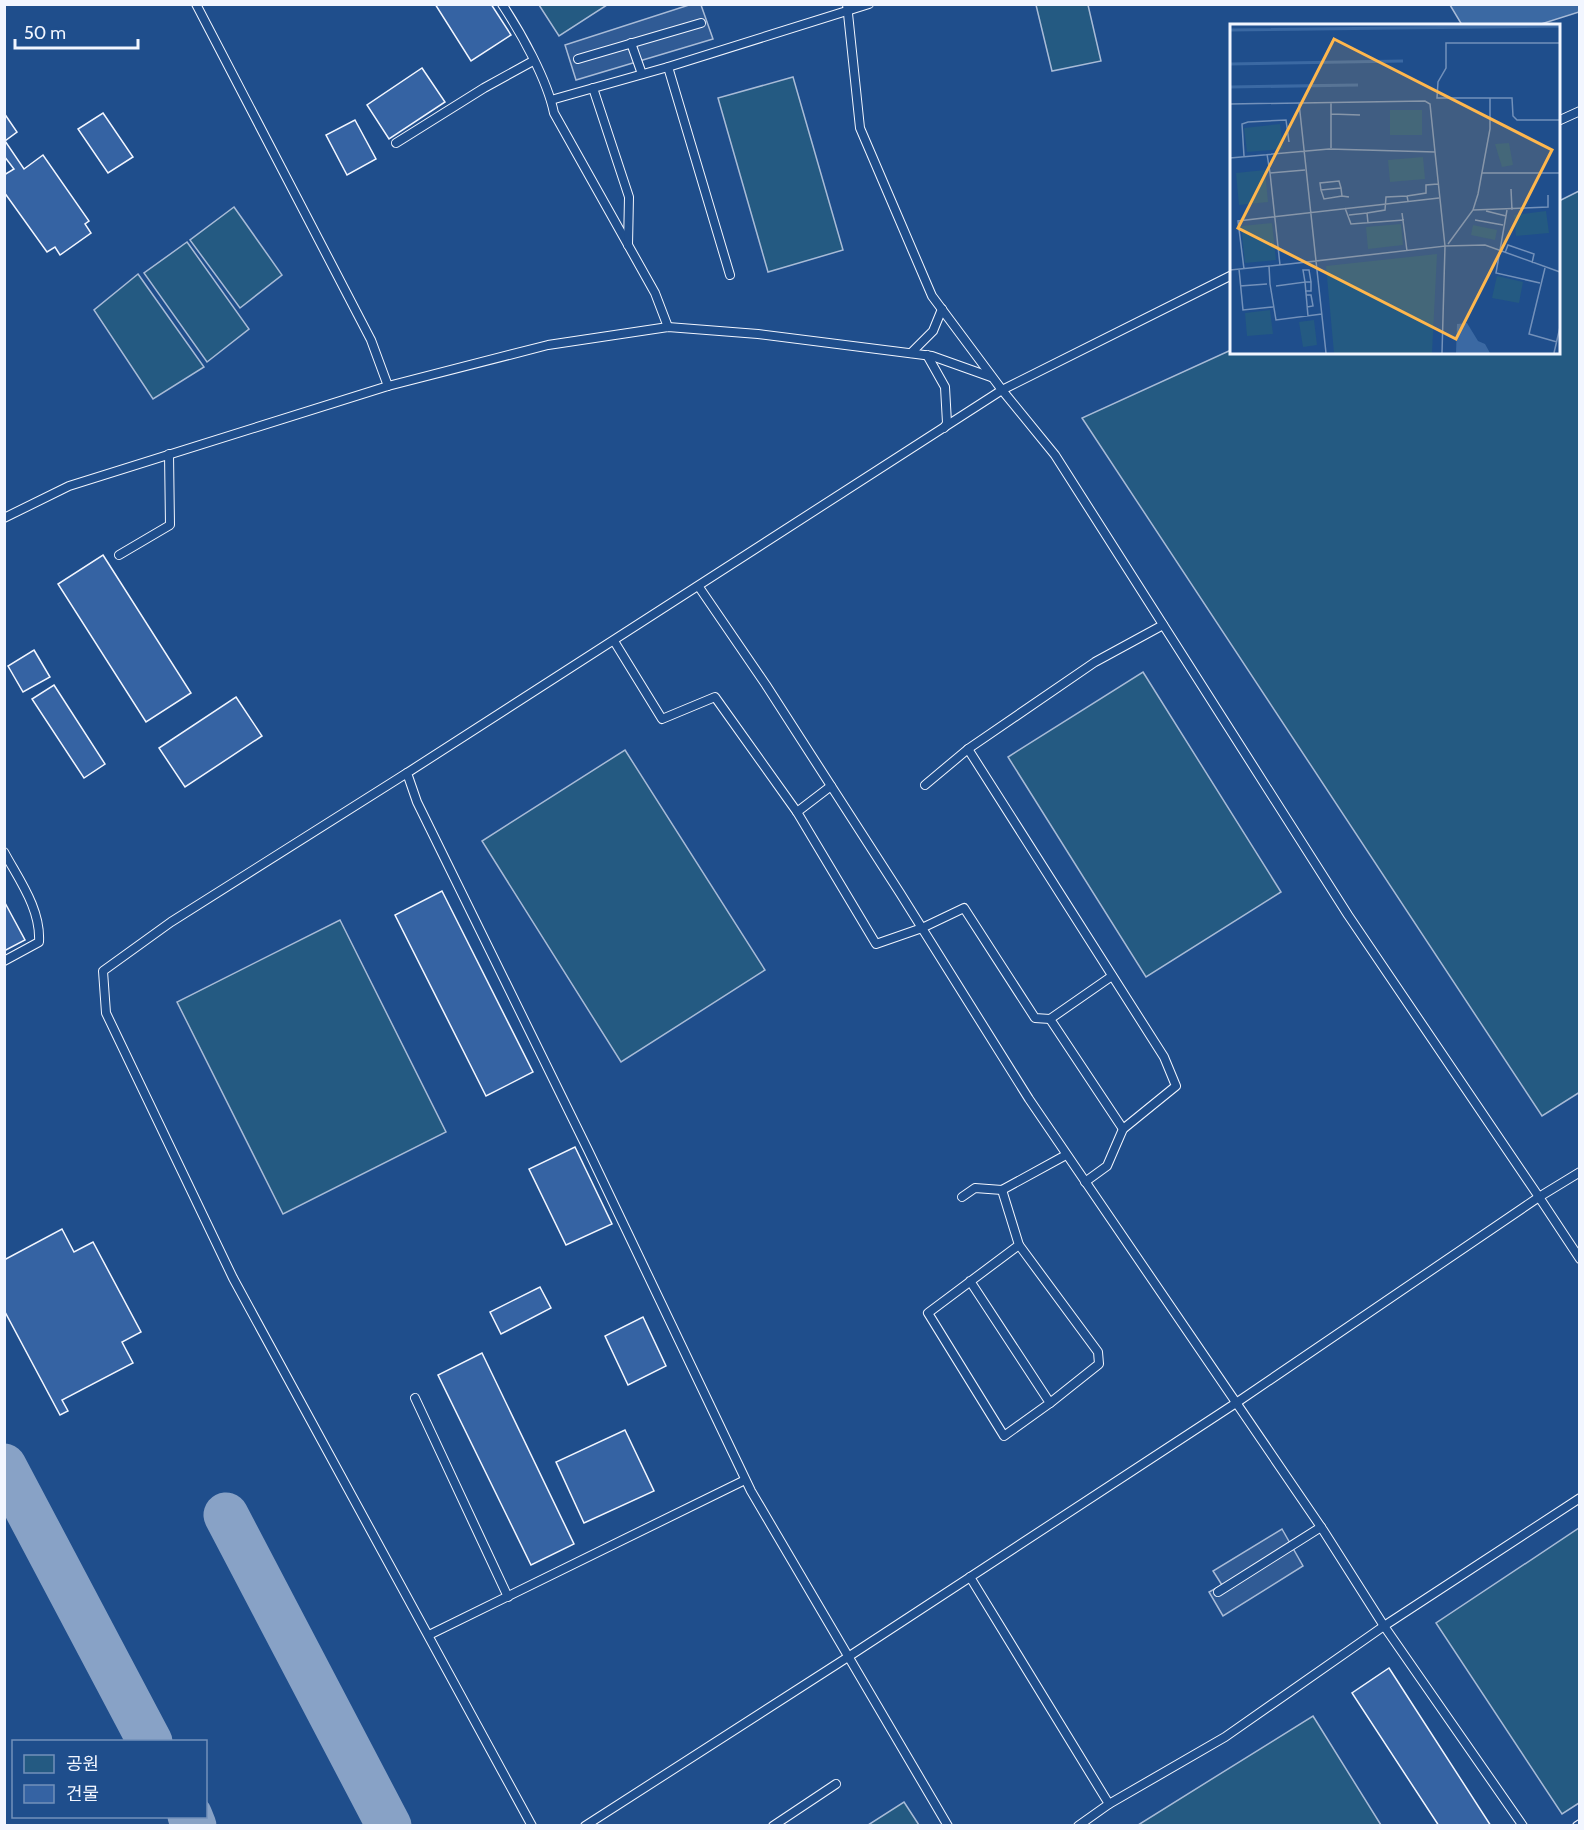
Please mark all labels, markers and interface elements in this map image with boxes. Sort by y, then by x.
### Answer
scale bar [15,12,138,50]
text: 50 m [24,22,66,44]
inset map [1230,24,1560,354]
legend [12,1740,207,1818]
text: 공원 [66,1753,99,1775]
text: 건물 [66,1783,99,1805]

